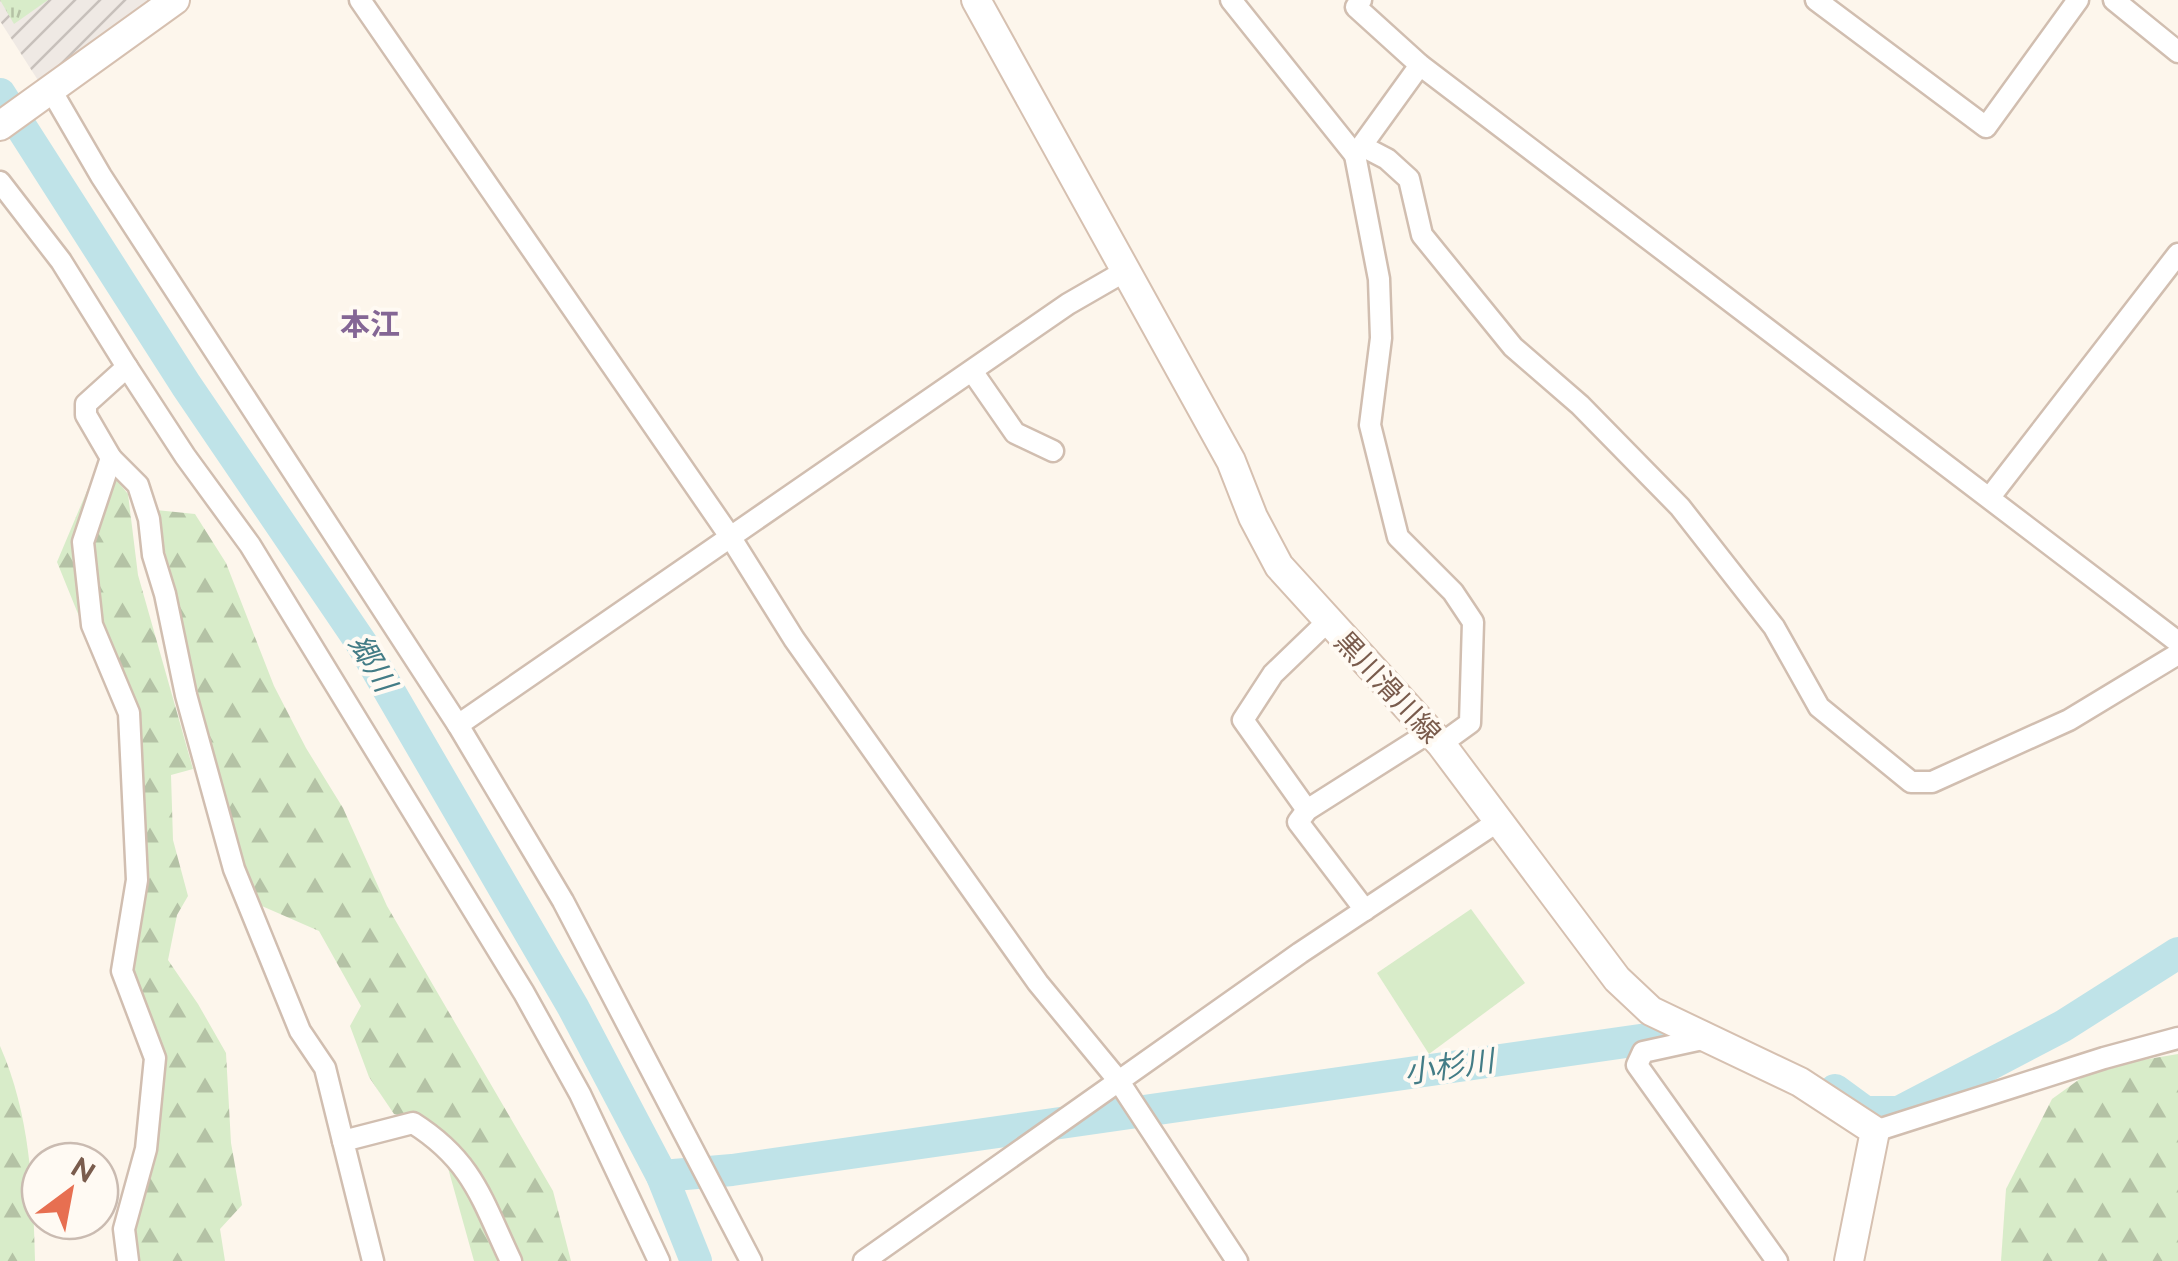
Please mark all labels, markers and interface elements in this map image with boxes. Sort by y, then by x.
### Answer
district label: 本江 [340,307,400,342]
street label: 黒川滑川線 [1328,625,1447,750]
water label: 郷川 [342,628,404,700]
water label: 小杉川 [1402,1042,1499,1090]
north arrow [20,1141,120,1241]
text: N [65,1151,101,1190]

